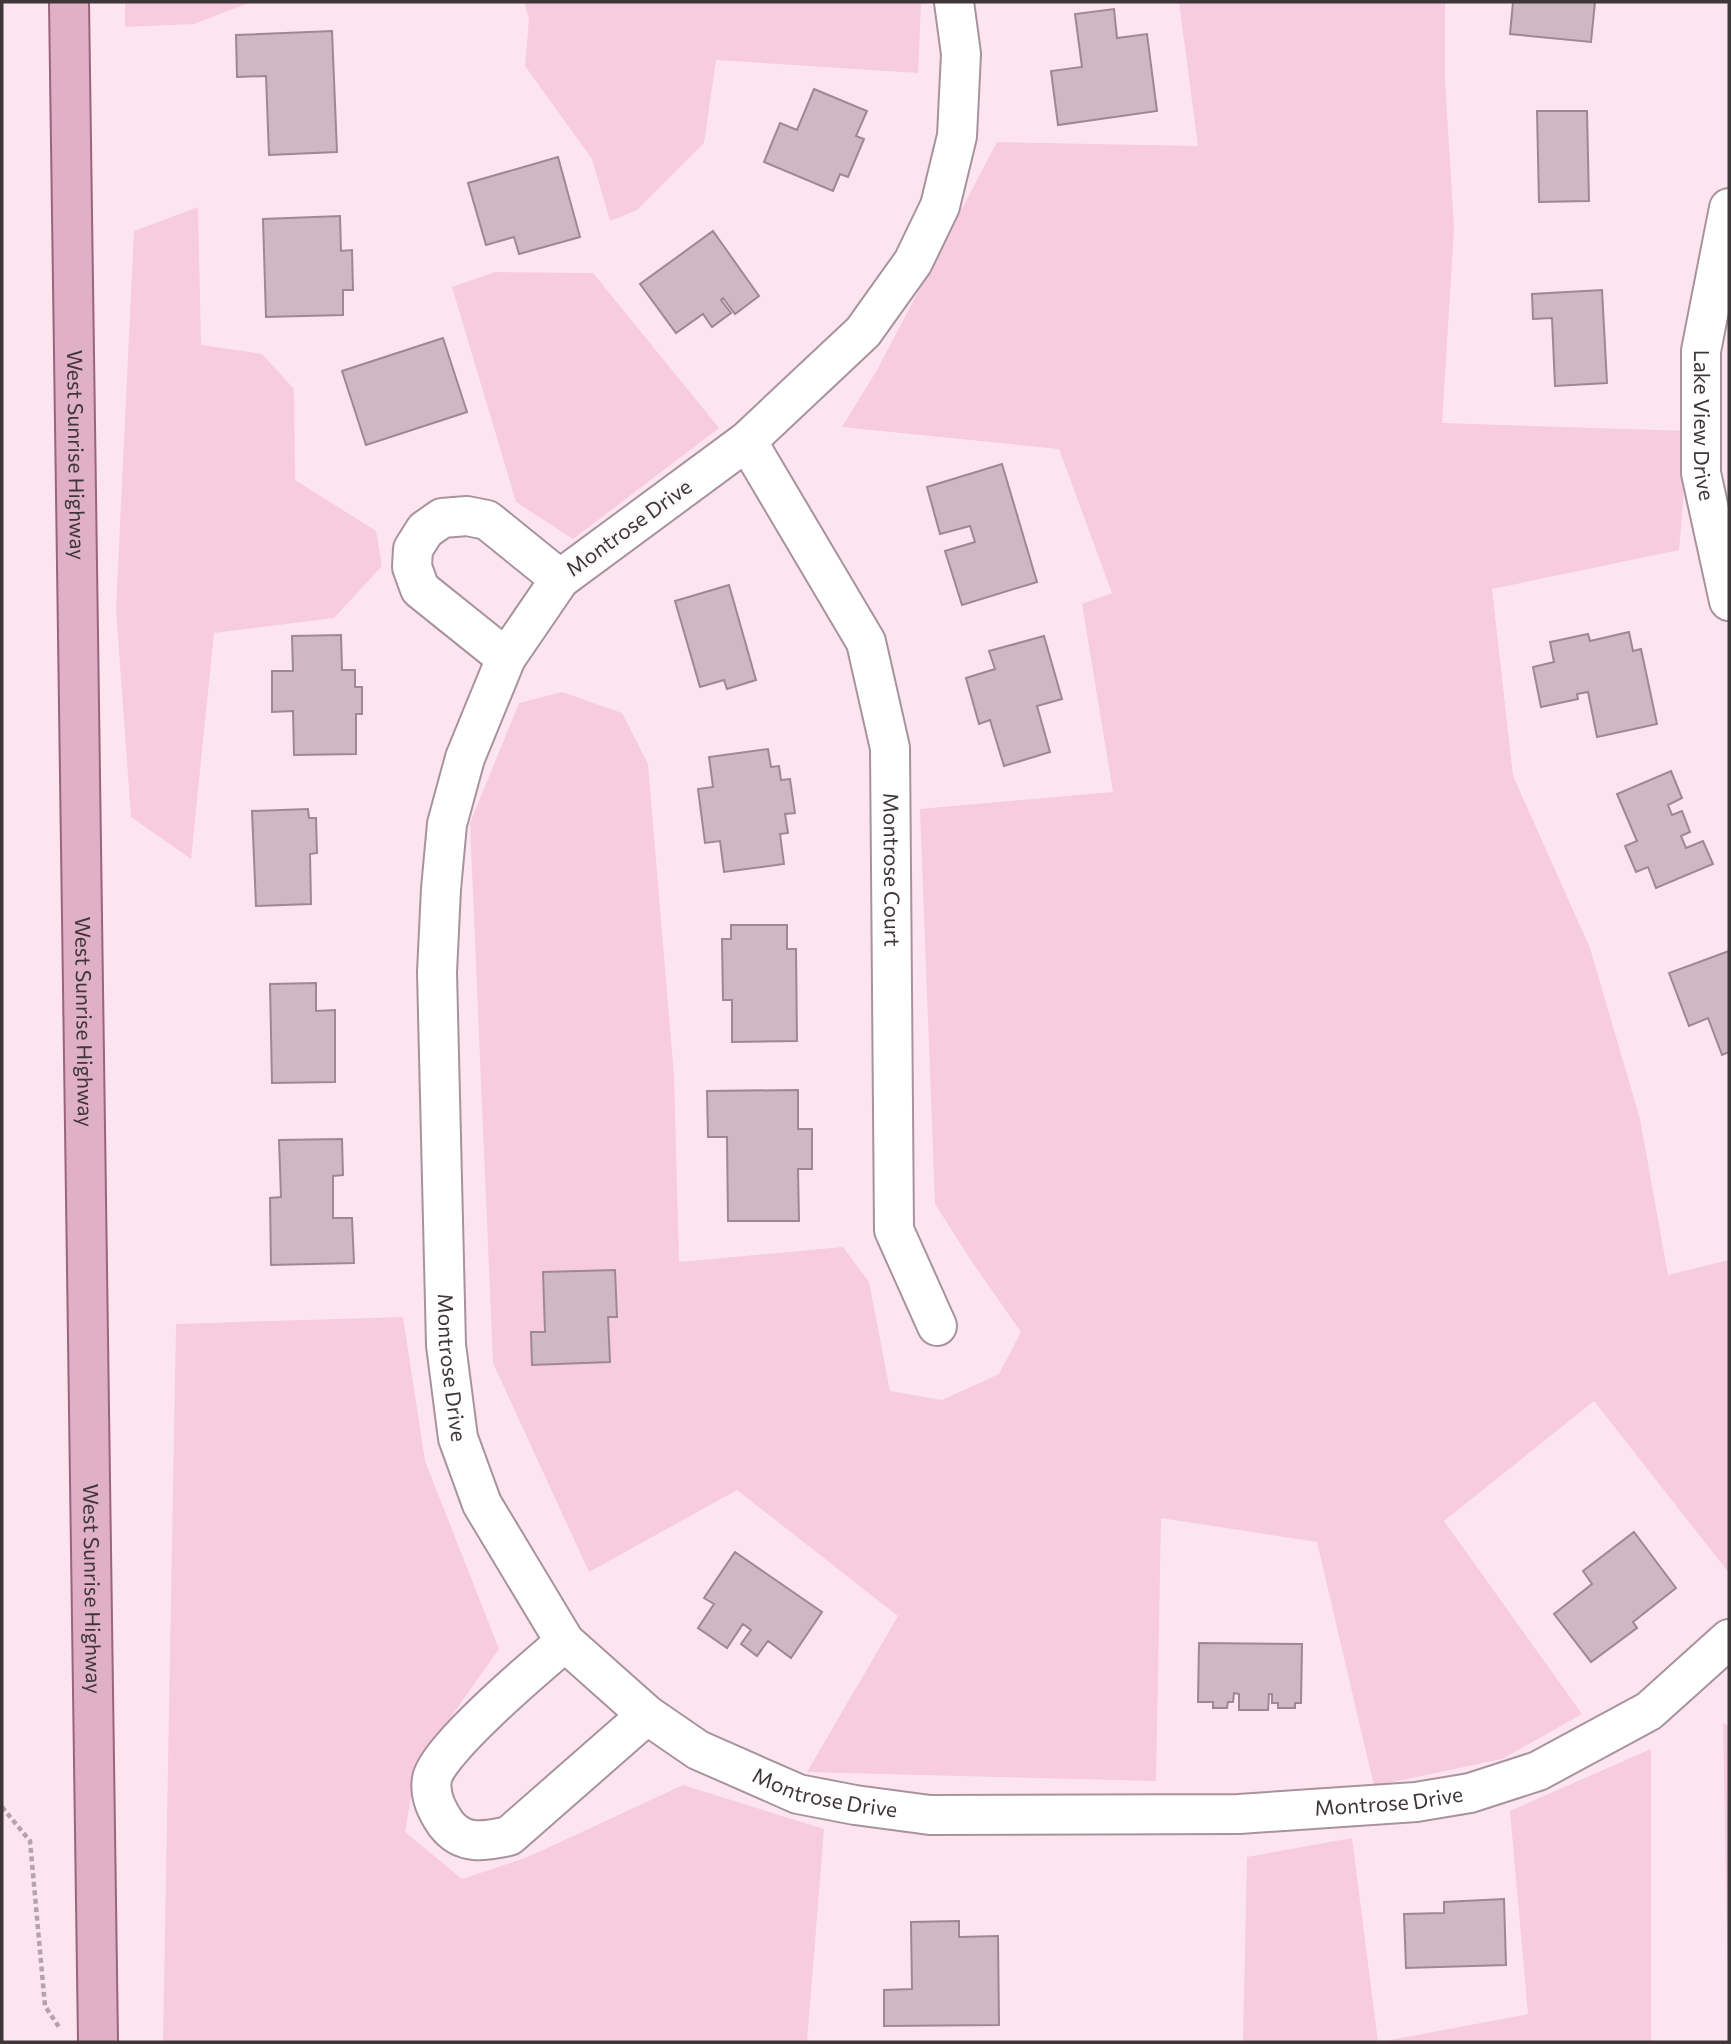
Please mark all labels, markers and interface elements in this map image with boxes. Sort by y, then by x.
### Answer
street label: West Sunrise Highway [63,350,91,560]
street label: Lake View Drive [1690,350,1721,503]
street label: Montrose Drive [560,473,696,581]
street label: Montrose Court [879,793,906,947]
street label: West Sunrise Highway [71,917,99,1127]
street label: Montrose Drive [434,1293,472,1443]
street label: West Sunrise Highway [79,1483,107,1694]
street label: Montrose Drive [749,1762,899,1822]
street label: Montrose Drive [1314,1780,1465,1820]

